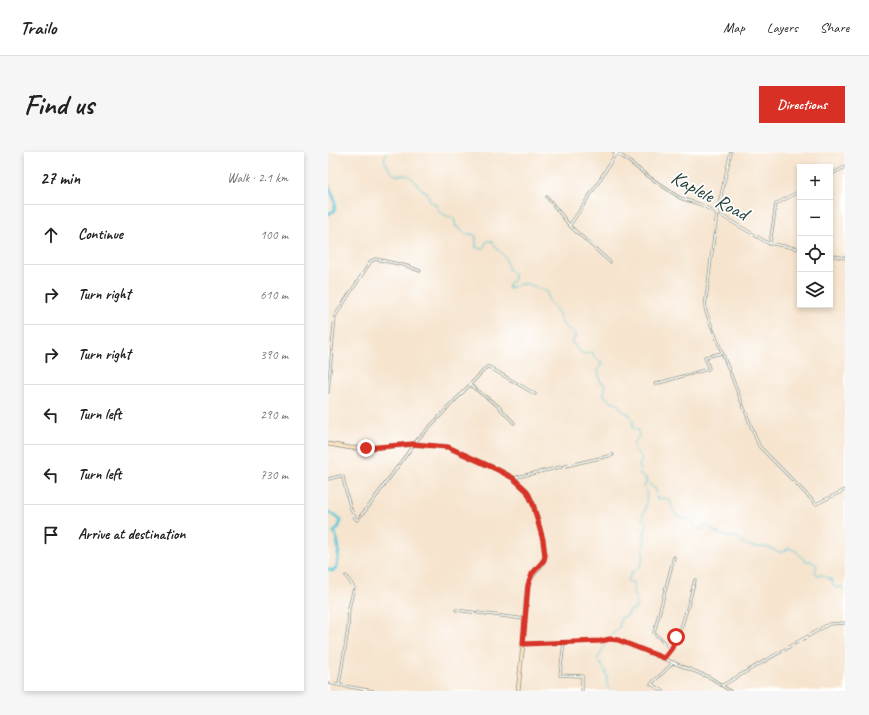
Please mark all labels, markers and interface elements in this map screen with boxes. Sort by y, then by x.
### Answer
text: Trailo [20,16,56,40]
text: Map [723,19,745,36]
text: Layers [767,19,798,36]
text: Share [820,19,849,36]
button: Directions [759,86,845,123]
text: Find us [24,87,94,122]
map controls [797,164,833,308]
button: + [797,164,833,200]
street label: Kaplele Road [667,165,755,228]
text: 27 min [40,168,80,189]
text: Walk · 2.1 km [227,170,288,186]
button: − [797,200,833,236]
icon: ahead [40,224,62,246]
text: Continue [78,225,123,244]
text: 100 m [260,227,288,243]
button: locate [797,236,833,272]
button: layers [797,272,833,308]
icon: right [40,284,62,306]
text: Turn right [78,285,131,304]
text: 610 m [260,287,288,303]
icon: right [40,344,62,366]
text: Turn right [78,345,131,364]
text: 390 m [260,347,288,363]
icon: left [40,404,62,426]
text: Turn left [78,405,121,424]
text: 290 m [260,407,288,423]
route end [357,439,375,457]
icon: left [40,464,62,486]
text: Turn left [78,465,121,484]
text: 730 m [260,467,288,483]
icon: arrive [40,524,62,546]
text: Arrive at destination [78,525,185,544]
route start [667,628,685,646]

